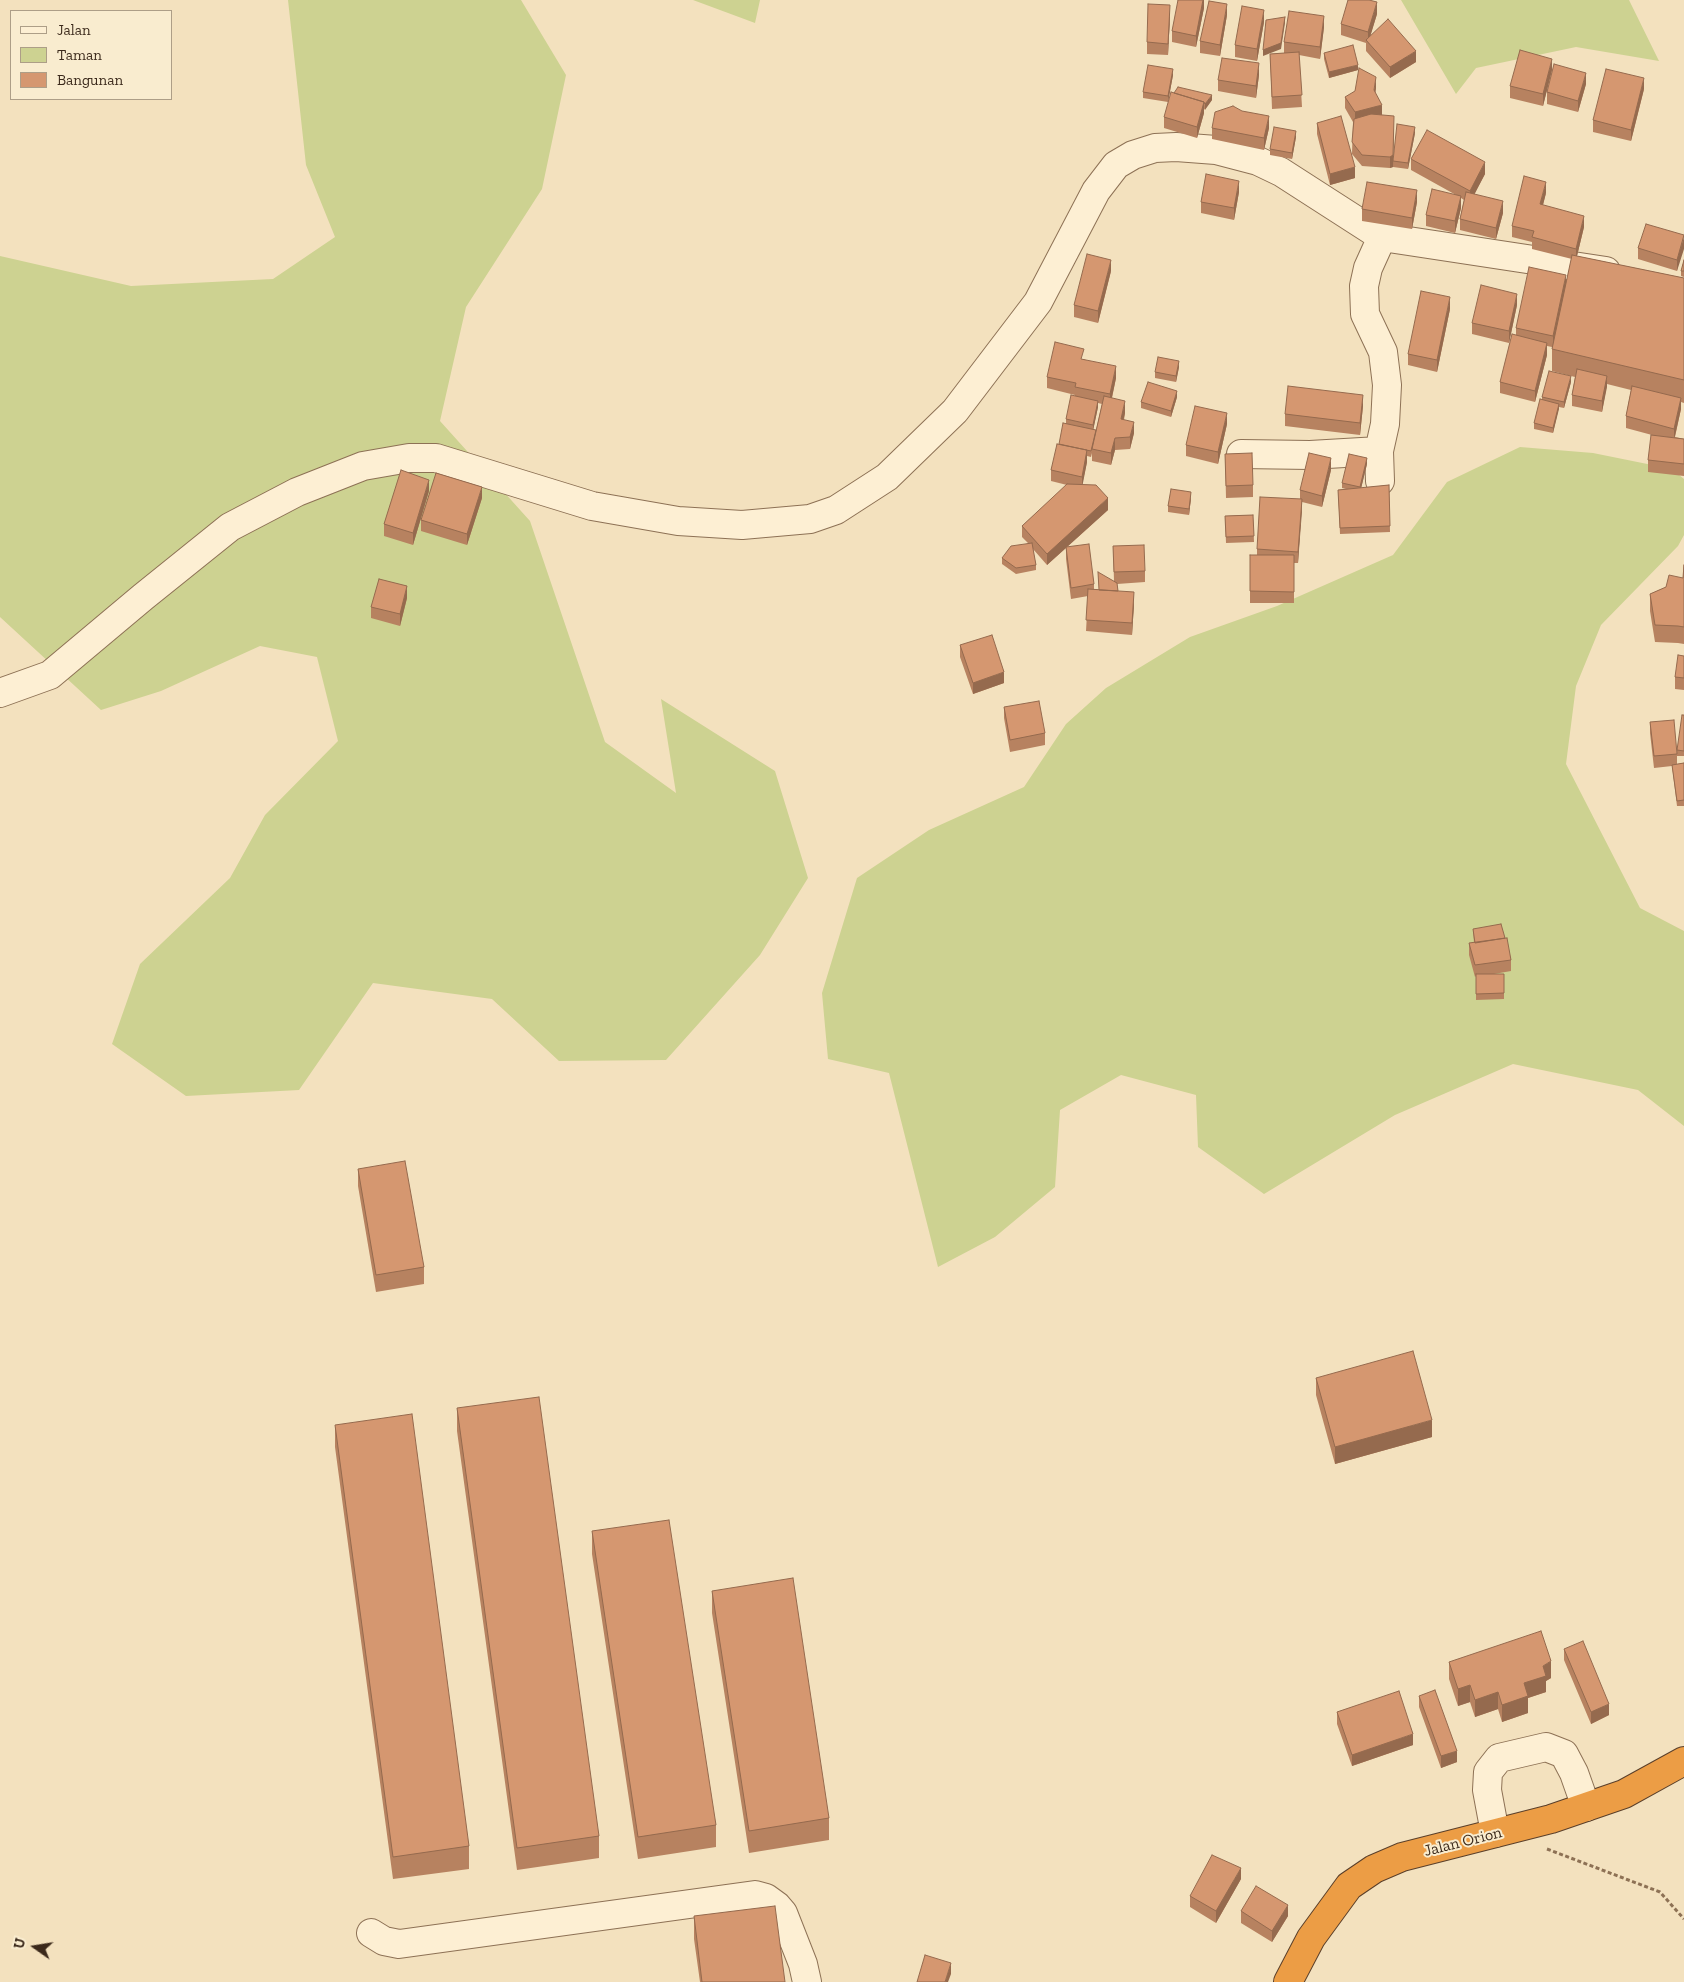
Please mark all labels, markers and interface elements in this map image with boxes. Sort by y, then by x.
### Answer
legend [10,10,172,100]
text: Jalan [57,21,91,39]
text: Taman [57,46,102,64]
text: Bangunan [57,71,123,89]
street label: Jalan Orion [1422,1823,1504,1861]
north arrow [10,1922,60,1972]
text: U [10,1937,29,1950]

